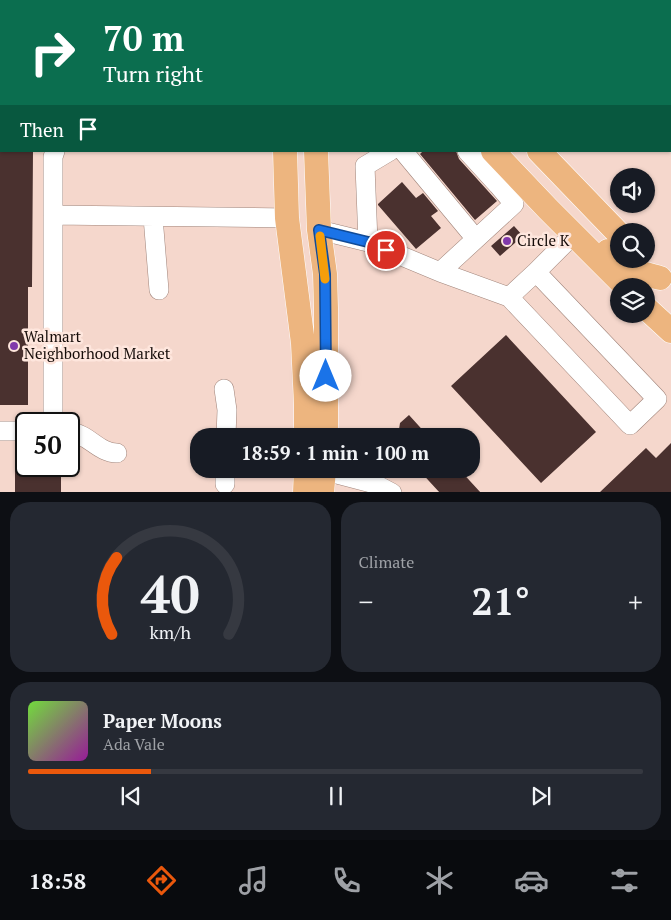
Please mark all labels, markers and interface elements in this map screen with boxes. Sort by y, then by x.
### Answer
text: 70 m [103,15,184,61]
icon: right [20,20,85,85]
text: Turn right [103,59,203,88]
icon: arrive [74,115,102,143]
text: Then [20,117,64,142]
map controls [610,168,655,323]
button: sound [610,168,655,213]
button: search [610,223,655,268]
pin [365,229,407,271]
place label: Circle K [517,230,570,250]
marker: Circle K [501,235,513,247]
icon: arrive [372,236,400,264]
button: layers [610,278,655,323]
place label: Walmart Neighborhood Market [24,326,171,363]
marker: Walmart Neighborhood Market [8,340,20,352]
position arrow [299,349,351,401]
speed limit sign: 50 [15,412,80,477]
text: 18:59 · 1 min · 100 m [241,440,429,465]
text: Climate [359,551,414,573]
text: 40 [141,559,200,628]
text: 21° [471,576,530,626]
text: − [359,583,373,620]
text: + [628,583,643,620]
text: km/h [150,620,191,644]
text: Paper Moons [103,708,222,733]
text: Ada Vale [103,733,165,755]
icon: previous [117,782,145,810]
icon: pause [322,782,350,810]
icon: next [527,782,555,810]
icon: directions [144,863,179,898]
icon: music [236,863,271,898]
icon: phone [329,863,364,898]
icon: climate [422,863,457,898]
icon: car [514,863,549,898]
icon: filters [607,863,642,898]
text: 18:58 [29,866,86,895]

